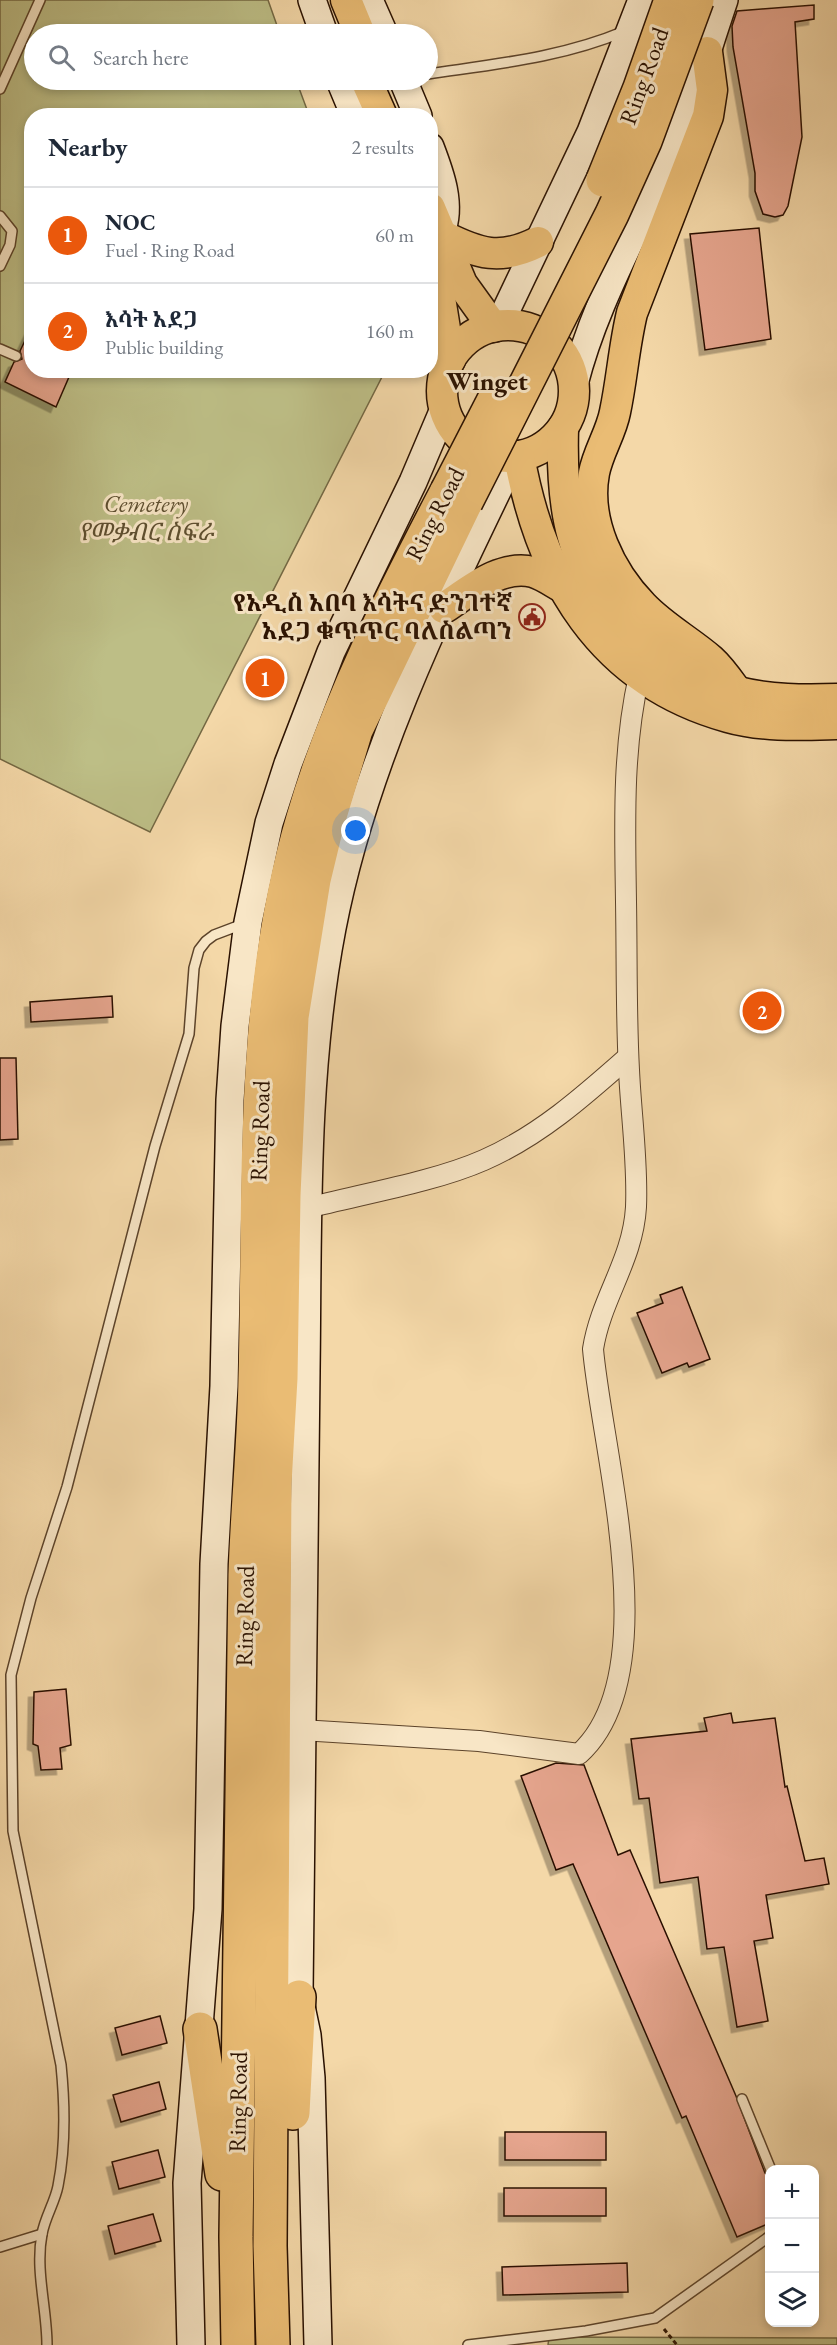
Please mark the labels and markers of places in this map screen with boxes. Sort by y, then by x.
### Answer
place label: የአዲስ አበባ እሳትና ድንገተኛ አደጋ ቁጥጥር ባለስልጣን [233,587,512,646]
public building icon: የአዲስ አበባ እሳትና ድንገተኛ አደጋ ቁጥጥር ባለስልጣን [517,602,547,632]
pin: 1 [246,656,284,700]
pin: 2 [742,988,782,1034]

